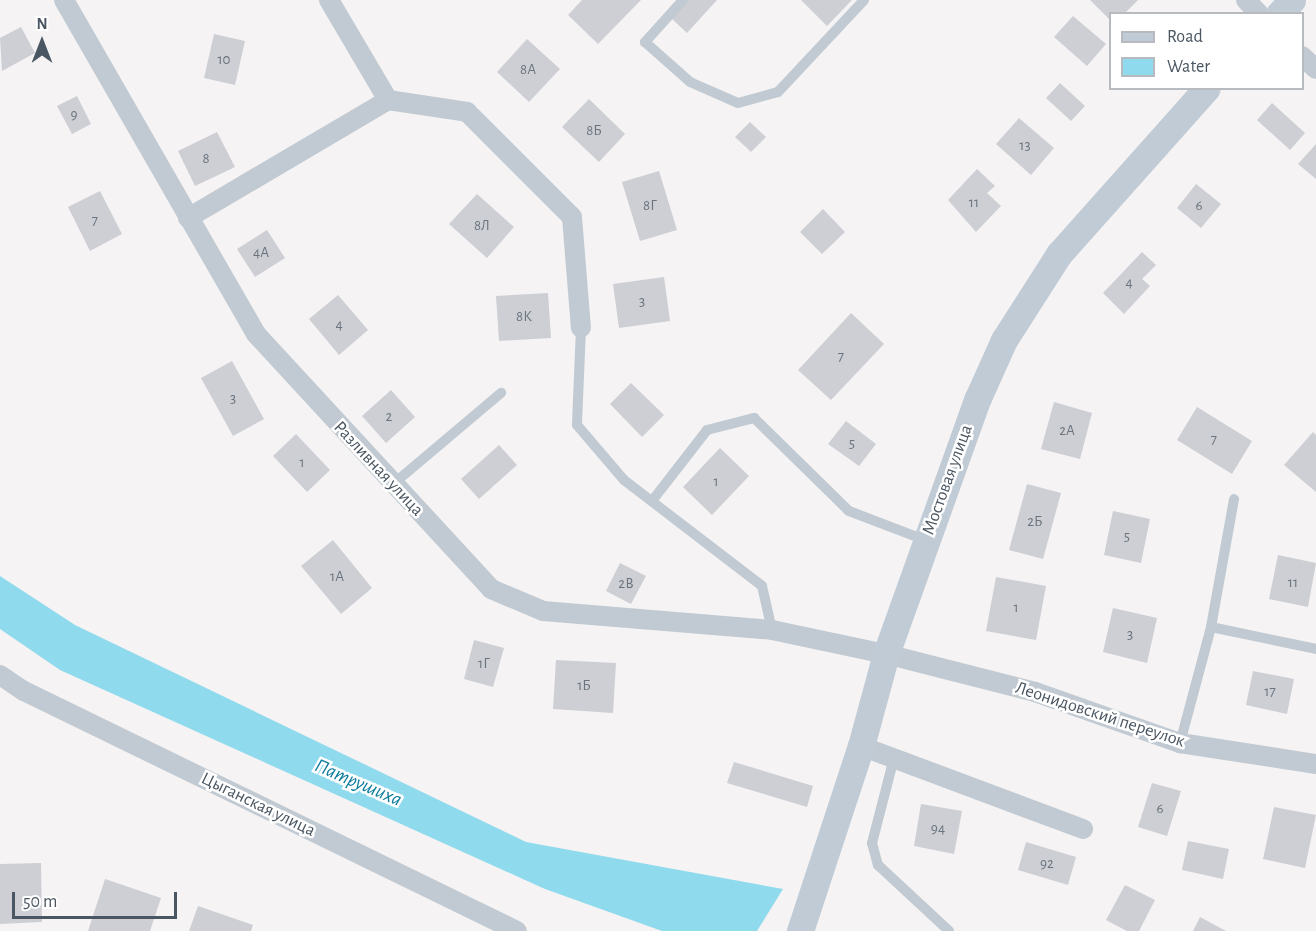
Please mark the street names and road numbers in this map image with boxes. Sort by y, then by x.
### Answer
street label: Разливная улица [328,417,428,521]
street label: Мостовая улица [918,422,978,538]
street label: Леонидовский переулок [1013,677,1187,753]
street label: Цыганская улица [197,768,319,842]

